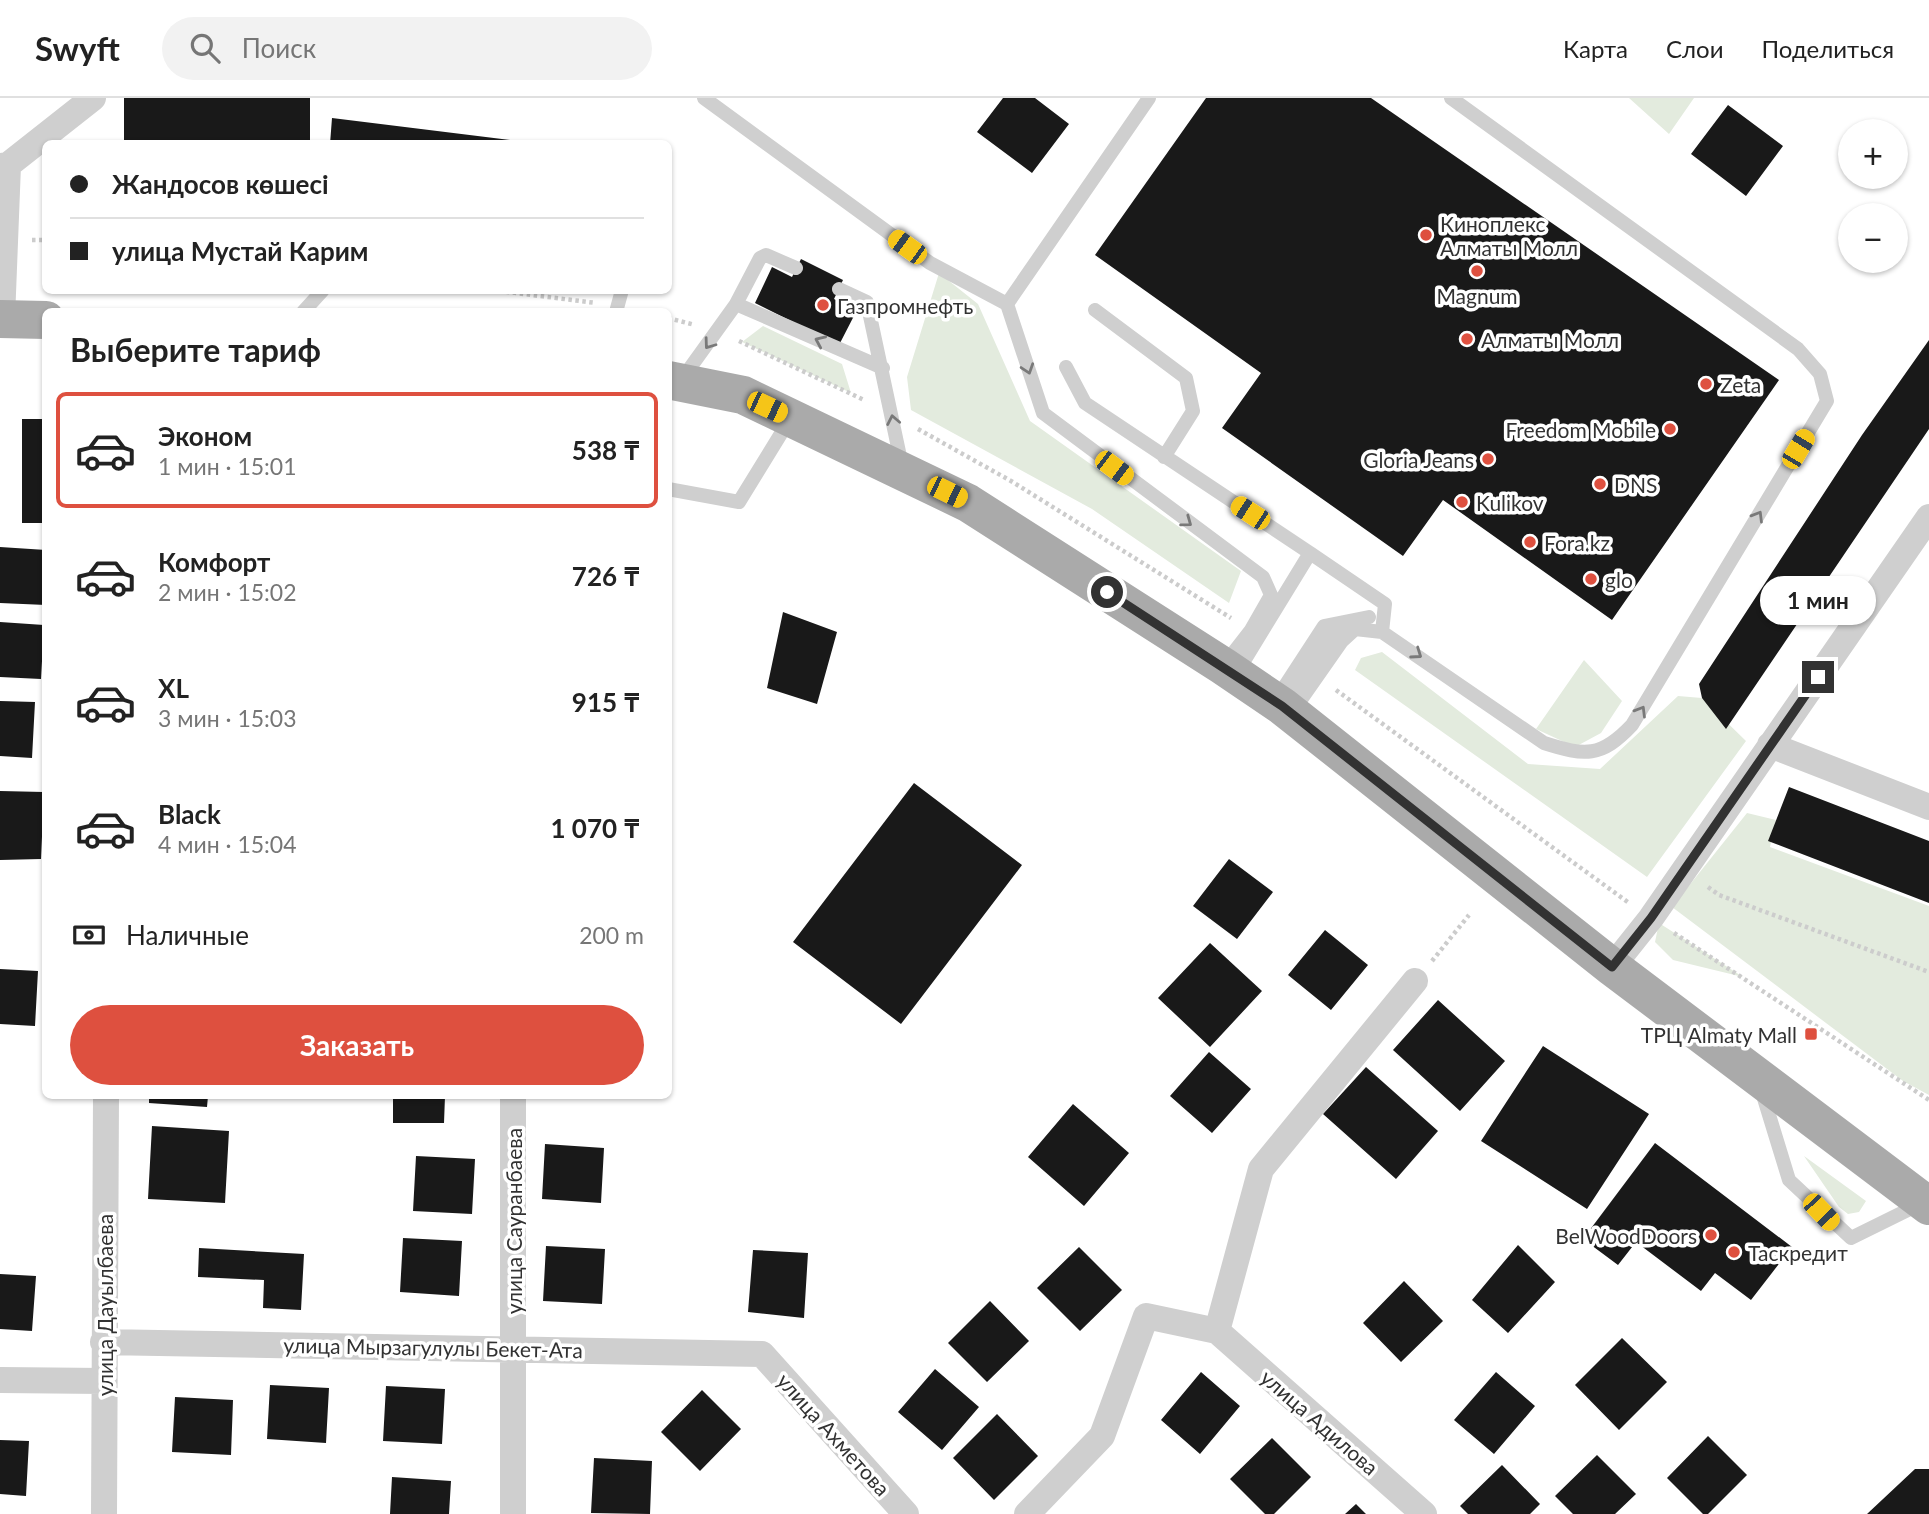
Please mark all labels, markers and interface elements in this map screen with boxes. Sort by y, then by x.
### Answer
search box [162,17,652,80]
text: Swyft [35,28,120,68]
icon: search [186,29,224,67]
text: Поиск [242,32,316,64]
text: Карта [1563,34,1628,63]
text: Слои [1666,34,1723,63]
text: Поделиться [1761,34,1894,63]
map controls [1838,119,1908,273]
button: + [1838,119,1908,189]
text: Жандосов көшесі [112,168,329,200]
button: − [1838,203,1908,273]
place label: Киноплекс Алматы Молл [1440,211,1578,260]
car [884,226,931,268]
marker: Киноплекс Алматы Молл [1418,227,1434,243]
text: улица Мустай Карим [112,235,368,267]
marker: Magnum [1469,263,1485,279]
place label: Magnum [1436,283,1518,308]
place label: Газпромнефть [837,293,973,318]
marker: Газпромнефть [815,297,831,313]
place label: Алматы Молл [1481,327,1619,352]
text: Выберите тариф [70,330,321,369]
marker: Алматы Молл [1459,331,1475,347]
one-way arrow [815,335,827,349]
one-way arrow [704,336,717,349]
one-way arrow [1020,362,1035,374]
place label: Zeta [1720,372,1761,397]
marker: Zeta [1698,376,1714,392]
car [744,389,791,425]
one-way arrow [886,414,901,426]
place label: Freedom Mobile [1505,417,1656,442]
icon: car [74,419,137,482]
text: Эконом [158,420,252,452]
marker: Freedom Mobile [1662,421,1678,437]
car [1779,426,1818,472]
text: 538 ₸ [572,434,640,466]
car [1091,447,1138,489]
place label: Gloria Jeans [1363,447,1474,472]
marker: Gloria Jeans [1480,451,1496,467]
text: 1 мин · 15:01 [158,452,297,480]
place label: DNS [1614,472,1657,497]
car [924,473,971,511]
marker: DNS [1592,476,1608,492]
place label: Kulikov [1476,490,1544,515]
car [1227,493,1274,533]
marker: Kulikov [1454,494,1470,510]
one-way arrow [1749,511,1762,524]
one-way arrow [1179,513,1192,526]
place label: Fora.kz [1544,530,1610,555]
marker: Fora.kz [1522,534,1538,550]
icon: car [74,545,137,608]
text: Комфорт [158,546,270,578]
text: 726 ₸ [572,560,640,592]
place label: glo [1605,567,1633,592]
marker: glo [1583,571,1599,587]
callout: 1 мин [1760,575,1876,624]
route start [1091,576,1123,608]
text: 2 мин · 15:02 [158,578,297,606]
text: 1 мин [1787,586,1849,614]
one-way arrow [1409,645,1422,658]
route end [1802,661,1834,693]
icon: car [74,671,137,734]
text: XL [158,672,189,704]
text: 915 ₸ [572,686,640,718]
text: 3 мин · 15:03 [158,704,297,732]
one-way arrow [1632,706,1645,719]
icon: car [74,797,137,860]
text: Black [158,798,221,830]
text: 1 070 ₸ [550,812,640,844]
text: 4 мин · 15:04 [158,830,297,858]
icon: cash [70,916,108,954]
text: Наличные [126,919,249,951]
text: 200 m [579,921,644,949]
button: Заказать [70,1005,644,1085]
place label: ТРЦ Almaty Mall [1641,1022,1797,1047]
marker: ТРЦ Almaty Mall [1803,1026,1819,1042]
street label: улица Сауранбаева [501,1128,526,1314]
car [1799,1190,1844,1234]
street label: улица Дауылбаева [92,1214,117,1396]
place label: BelWoodDoors [1555,1223,1697,1248]
marker: BelWoodDoors [1703,1227,1719,1243]
place label: Таскредит [1748,1240,1848,1265]
marker: Таскредит [1726,1244,1742,1260]
street label: улица Мырзагулулы Бекет-Ата [283,1332,583,1362]
street label: улица Адилова [1256,1364,1384,1480]
street label: улица Ахметова [772,1368,896,1500]

